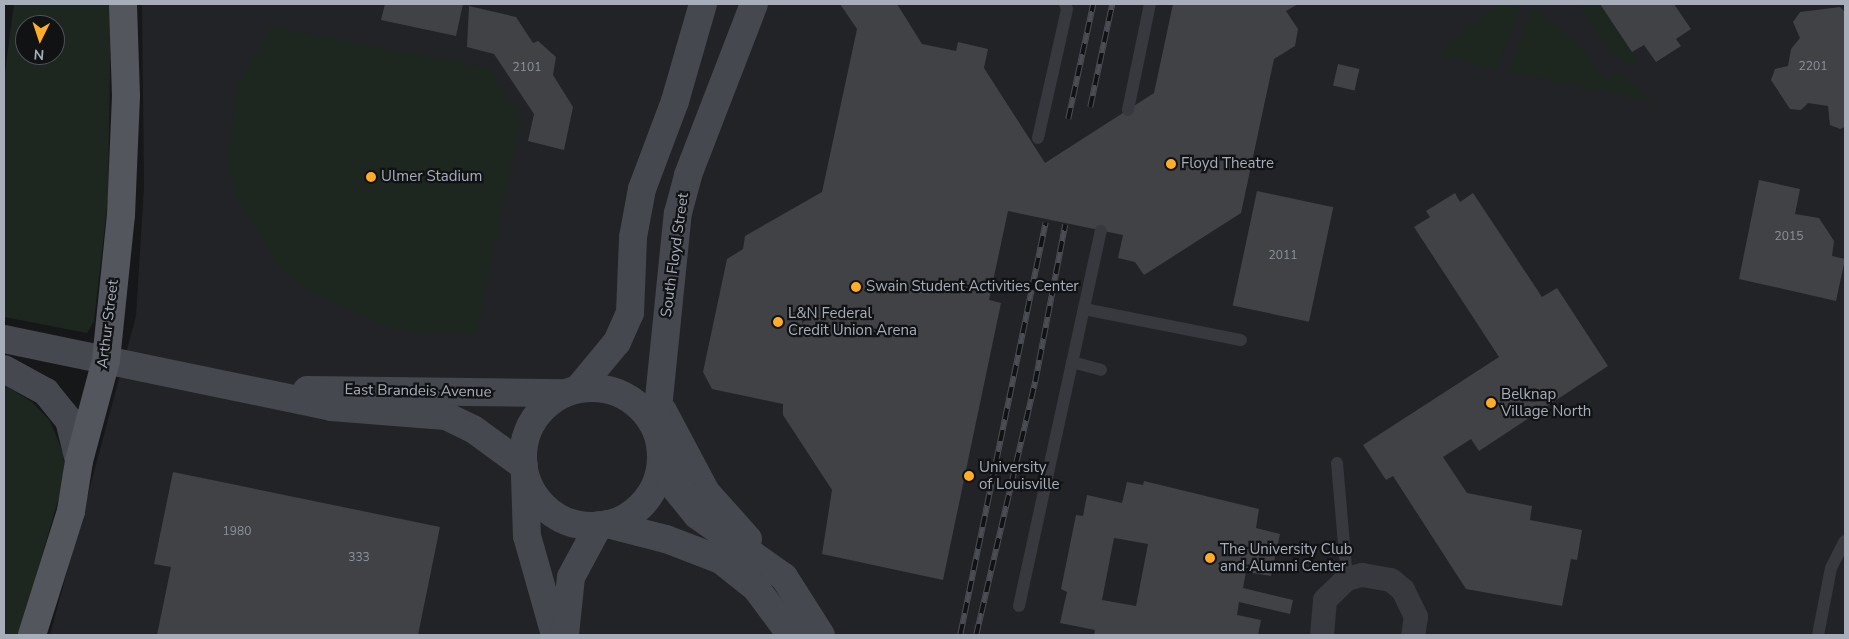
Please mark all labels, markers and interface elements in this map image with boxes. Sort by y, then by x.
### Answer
north arrow [15,15,65,65]
text: N [33,45,45,64]
house number: 2201 [1799,60,1827,74]
house number: 2101 [513,61,541,75]
place label: Floyd Theatre [1181,155,1274,173]
marker: Floyd Theatre [1165,158,1177,170]
place label: Ulmer Stadium [381,168,482,186]
marker: Ulmer Stadium [365,171,377,183]
street label: South Floyd Street [657,192,693,318]
house number: 2015 [1775,230,1803,244]
house number: 2011 [1269,249,1297,263]
place label: Swain Student Activities Center [866,278,1079,296]
street label: Arthur Street [94,279,122,369]
marker: Swain Student Activities Center [850,281,862,293]
place label: L&N Federal Credit Union Arena [788,304,917,339]
marker: L&N Federal Credit Union Arena [772,316,784,328]
street label: East Brandeis Avenue [344,381,492,401]
place label: Belknap Village North [1501,385,1591,420]
marker: Belknap Village North [1485,397,1497,409]
place label: University of Louisville [979,458,1059,493]
marker: University of Louisville [963,470,975,482]
house number: 1980 [223,525,251,539]
place label: The University Club and Alumni Center [1220,540,1352,575]
house number: 333 [348,551,370,565]
marker: The University Club and Alumni Center [1204,552,1216,564]

